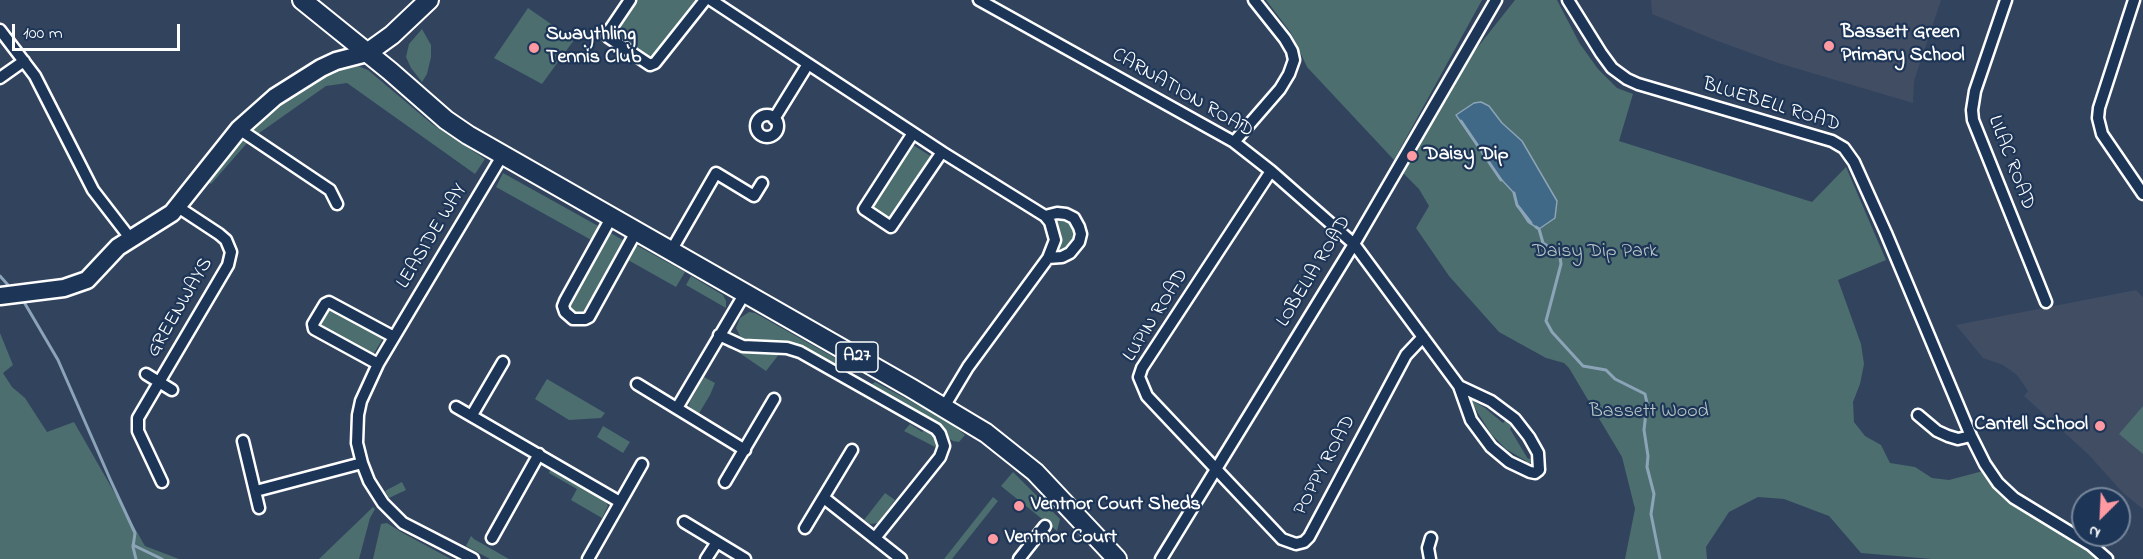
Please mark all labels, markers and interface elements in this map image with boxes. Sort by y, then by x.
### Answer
scale bar [15,12,183,50]
text: 100 m [23,21,63,47]
place label: Bassett Green Primary School [1841,22,1965,69]
place label: Swaythling Tennis Club [546,24,641,71]
marker: Bassett Green Primary School [1822,39,1836,53]
marker: Swaythling Tennis Club [527,41,541,55]
street label: CARNATION ROAD [1107,44,1257,144]
street label: BLUEBELL ROAD [1699,74,1843,138]
street label: LILAC ROAD [1981,112,2039,214]
place label: Daisy Dip [1424,144,1509,168]
marker: Daisy Dip [1405,149,1419,163]
street label: LEASIDE WAY [392,180,474,294]
street label: LOBELIA ROAD [1272,212,1358,332]
park label: Daisy Dip Park [1532,241,1658,265]
street label: GREENWAYS [143,254,219,362]
street label: LUPIN ROAD [1119,265,1195,367]
road number: A27 [836,342,878,372]
park label: Bassett Wood [1589,401,1709,425]
street label: POPPY ROAD [1290,412,1362,520]
place label: Cantell School [1974,414,2088,438]
marker: Cantell School [2093,419,2107,433]
north arrow [2071,487,2131,547]
place label: Ventnor Court Sheds [1031,494,1201,518]
marker: Ventnor Court Sheds [1012,499,1026,513]
text: N [2085,518,2104,545]
place label: Ventnor Court [1005,527,1117,551]
marker: Ventnor Court [986,532,1000,546]

